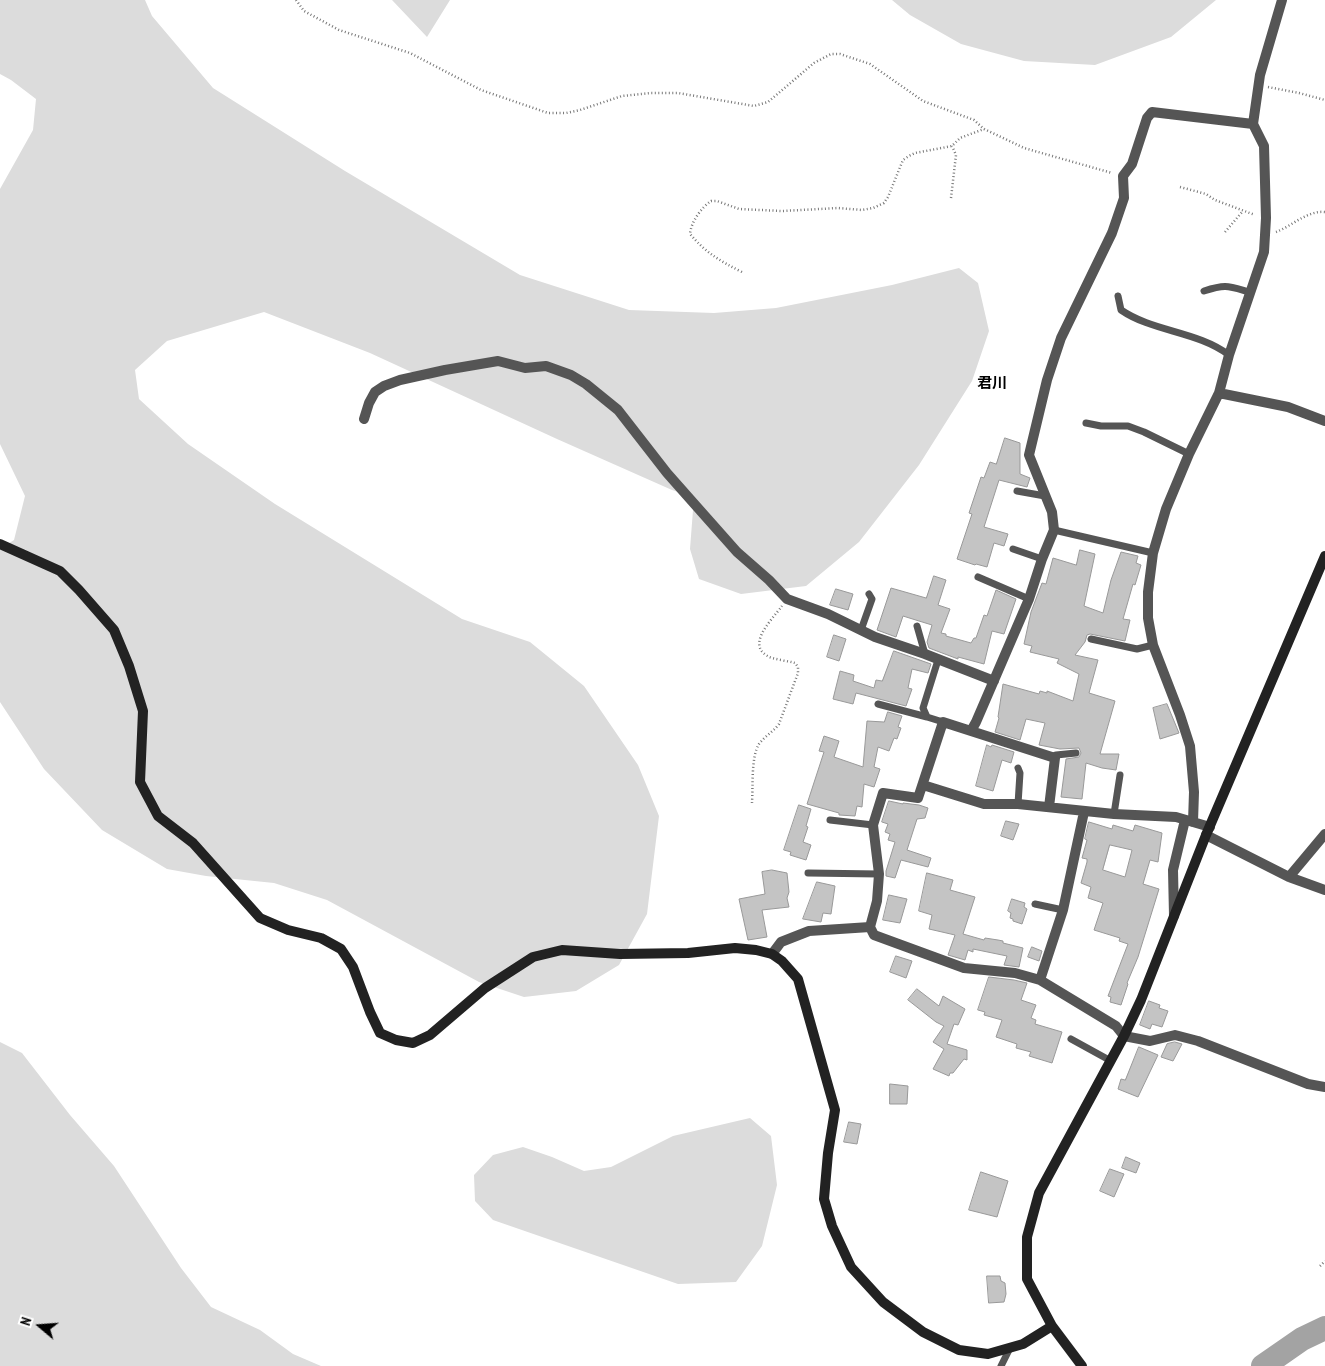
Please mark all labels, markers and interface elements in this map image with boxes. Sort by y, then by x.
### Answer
district label: 君川 [977,375,1007,393]
north arrow [15,1301,65,1351]
text: N [16,1315,35,1328]

